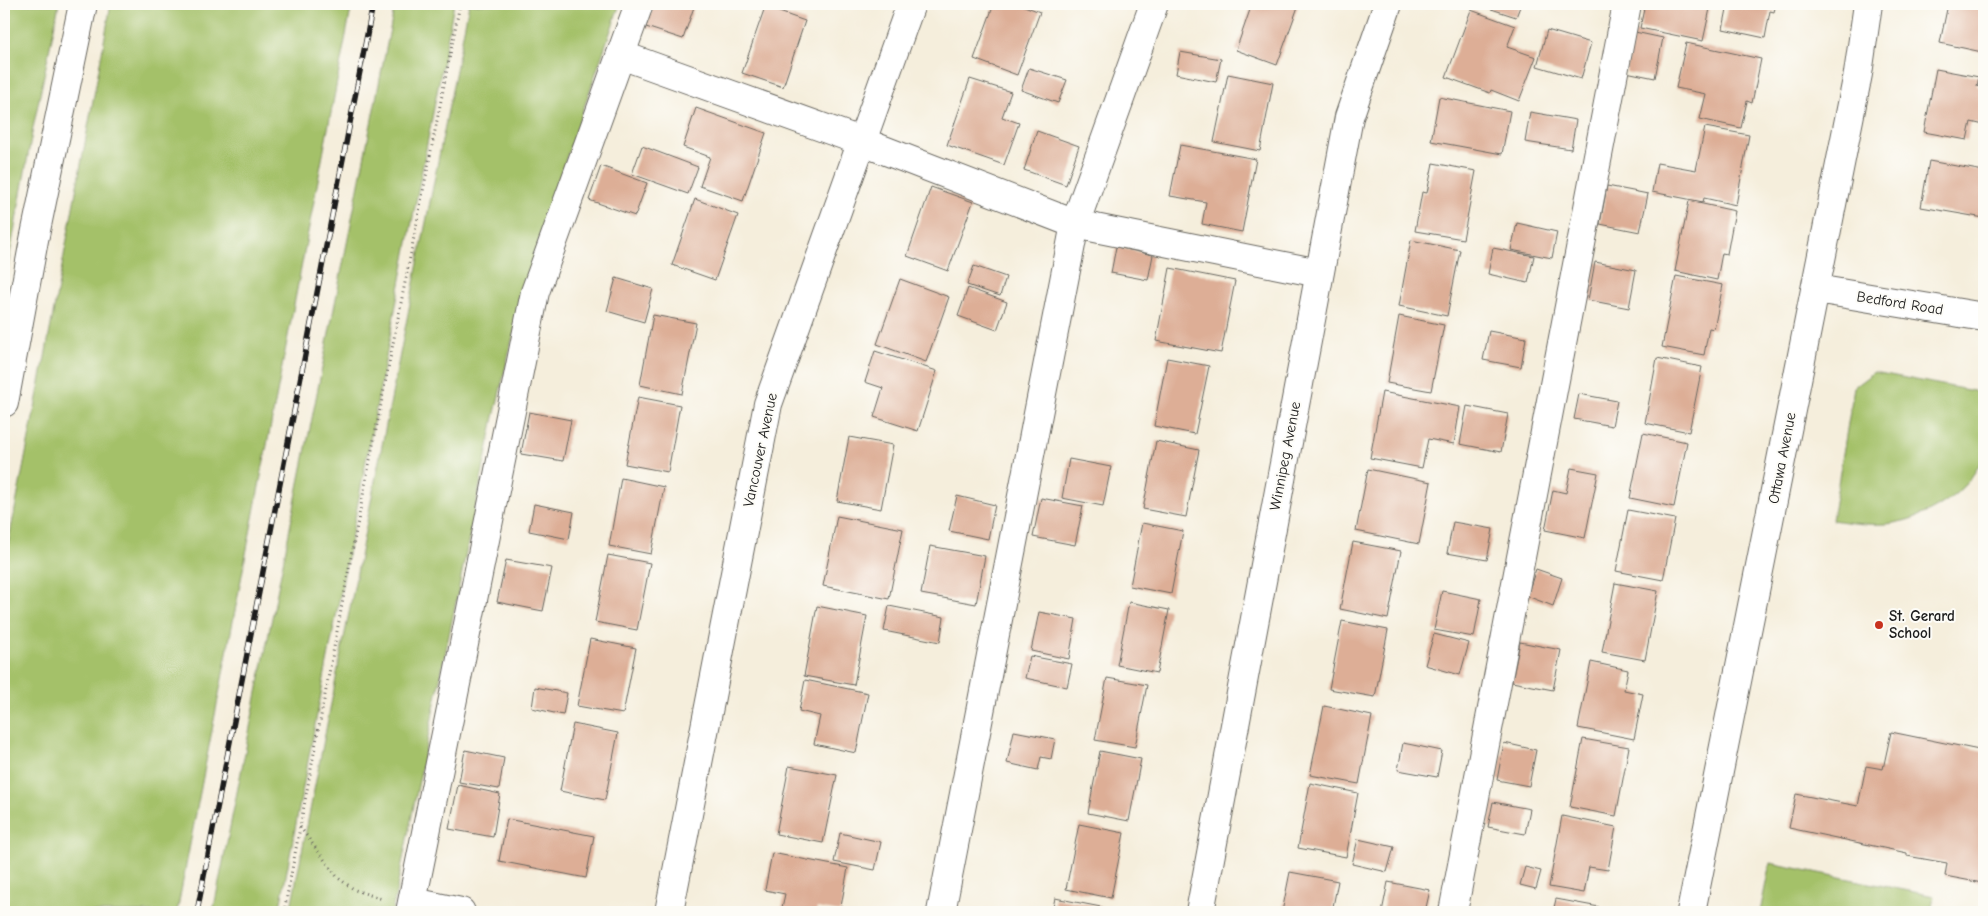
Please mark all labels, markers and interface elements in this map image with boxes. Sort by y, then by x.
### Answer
street label: Bedford Road [1855,287,1945,319]
street label: Vancouver Avenue [739,391,781,509]
street label: Winnipeg Avenue [1266,400,1304,512]
street label: Ottawa Avenue [1764,410,1800,505]
place label: St. Gerard School [1889,607,1955,642]
marker: St. Gerard School [1873,619,1885,631]

